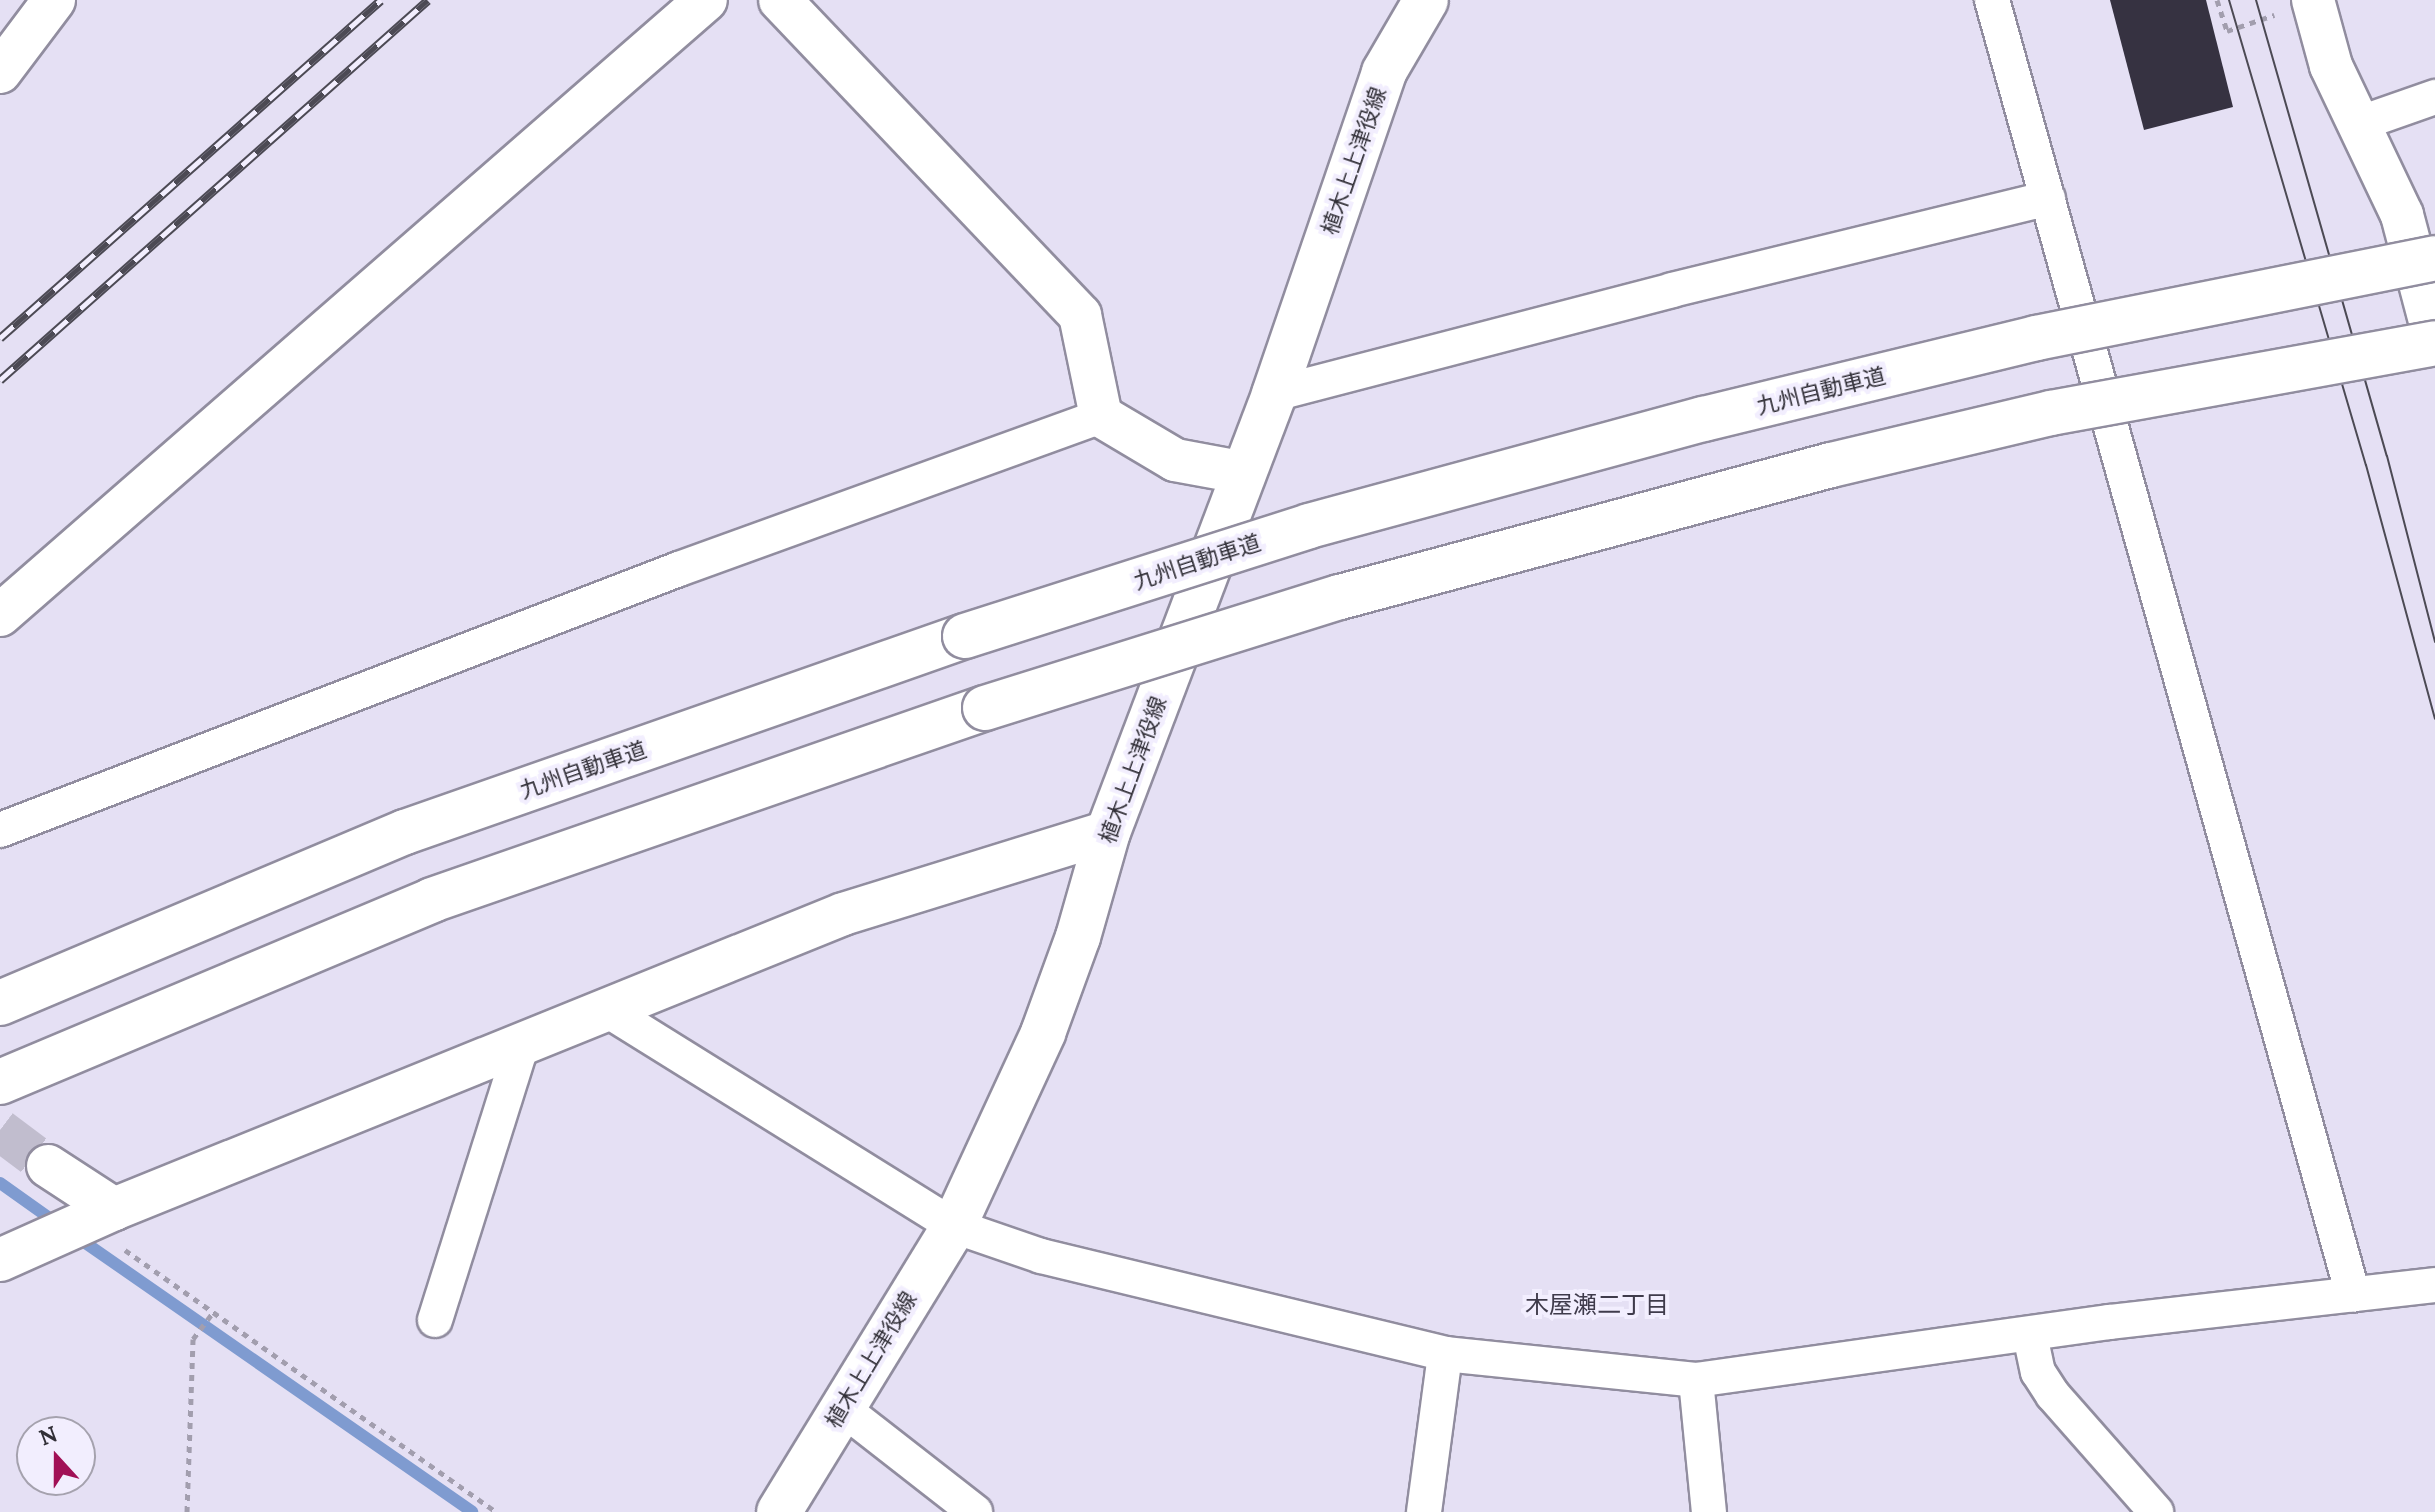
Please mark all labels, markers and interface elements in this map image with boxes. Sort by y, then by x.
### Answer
street label: 植木上上津役線 [1316,84,1392,238]
street label: 九州自動車道 [1754,362,1888,420]
street label: 九州自動車道 [1130,529,1264,595]
street label: 植木上上津役線 [1094,693,1172,847]
street label: 九州自動車道 [516,736,650,804]
street label: 植木上上津役線 [820,1287,922,1433]
district label: 木屋瀬二丁目 [1525,1291,1669,1319]
north arrow [16,1416,96,1496]
text: N [35,1419,61,1452]

